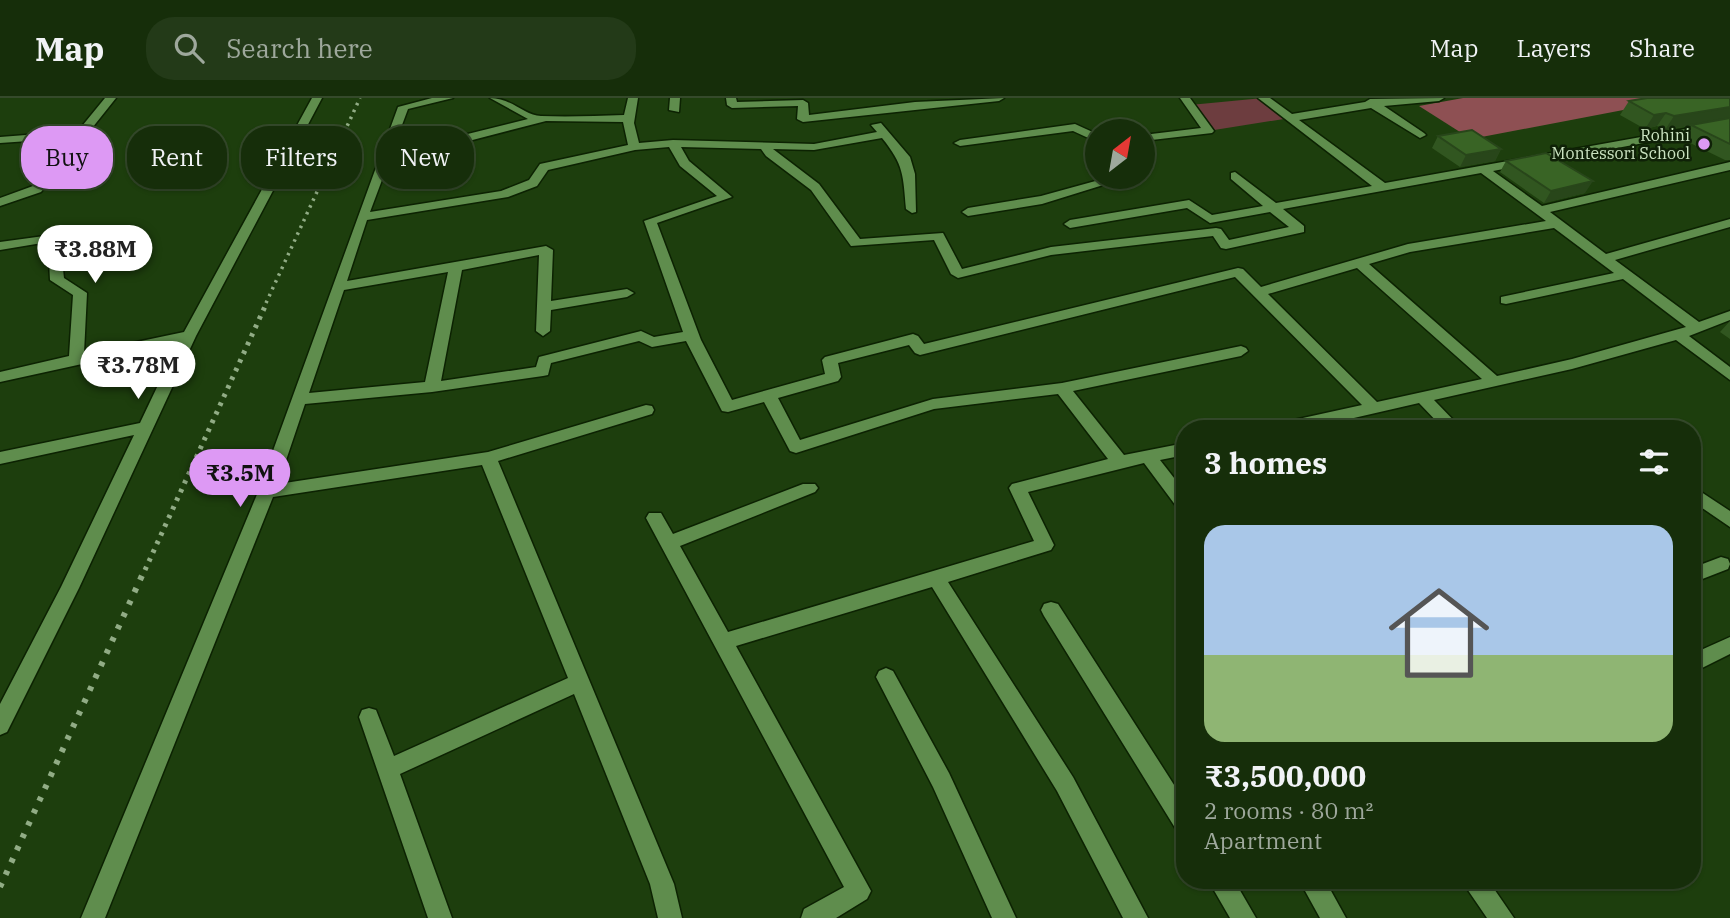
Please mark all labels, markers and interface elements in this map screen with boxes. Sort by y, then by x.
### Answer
search box [146,17,636,80]
text: Map [35,27,104,70]
icon: search [170,29,208,67]
text: Search here [226,31,373,65]
text: Map [1430,32,1478,64]
text: Layers [1516,32,1591,64]
text: Share [1629,32,1695,64]
north arrow [1085,119,1155,189]
map controls [1085,119,1155,189]
place label: Rohini Montessori School [1552,125,1690,163]
chip: Buy [21,126,113,189]
chip: Rent [127,126,227,189]
chip: Filters [241,126,362,189]
chip: New [376,126,474,189]
marker: Rohini Montessori School [1696,136,1712,152]
pin: ₹3.88M [38,226,152,285]
text: ₹3.88M [53,233,137,263]
pin: ₹3.78M [81,342,195,401]
text: ₹3.78M [96,349,180,379]
text: 3 homes [1204,443,1327,482]
icon: filters [1635,443,1673,481]
pin: ₹3.5M [191,450,289,509]
text: ₹3.5M [205,457,275,487]
icon: home [1376,570,1502,696]
text: ₹3,500,000 [1204,756,1366,795]
text: 2 rooms · 80 m² [1204,795,1374,825]
text: Apartment [1204,825,1322,855]

